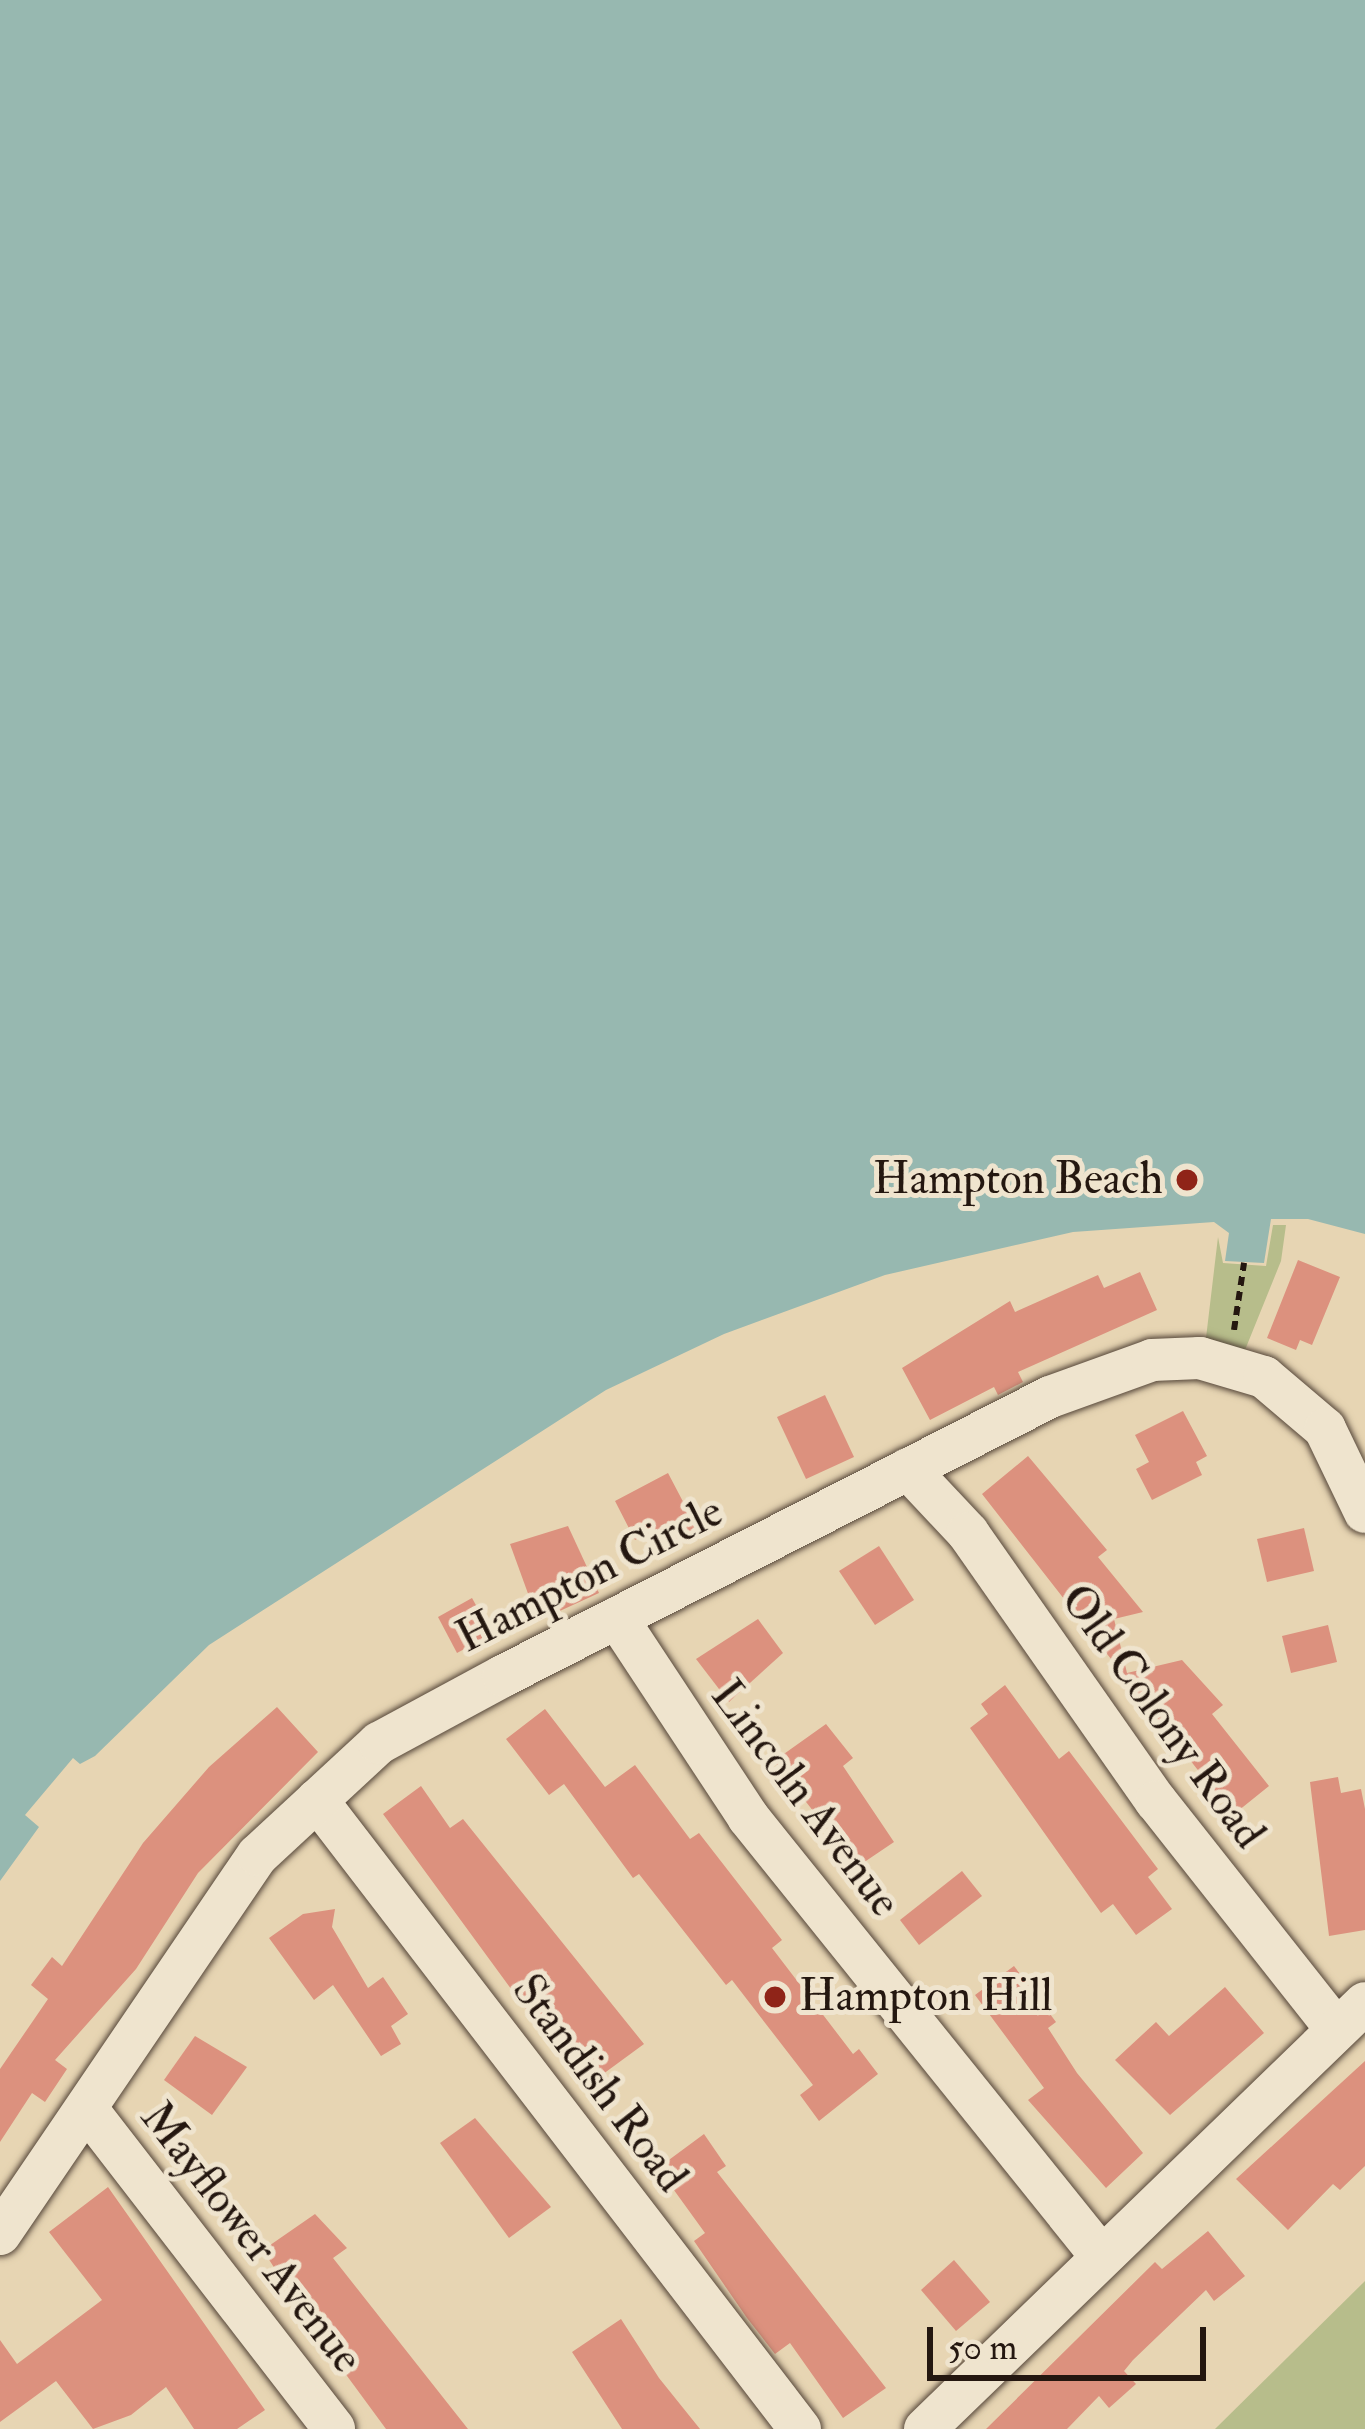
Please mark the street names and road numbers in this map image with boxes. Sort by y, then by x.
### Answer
street label: Hampton Circle [448,1485,732,1665]
street label: Old Colony Road [1048,1575,1276,1859]
street label: Lincoln Avenue [699,1670,911,1928]
street label: Standish Road [500,1965,698,2203]
street label: Mayflower Avenue [129,2092,373,2384]

